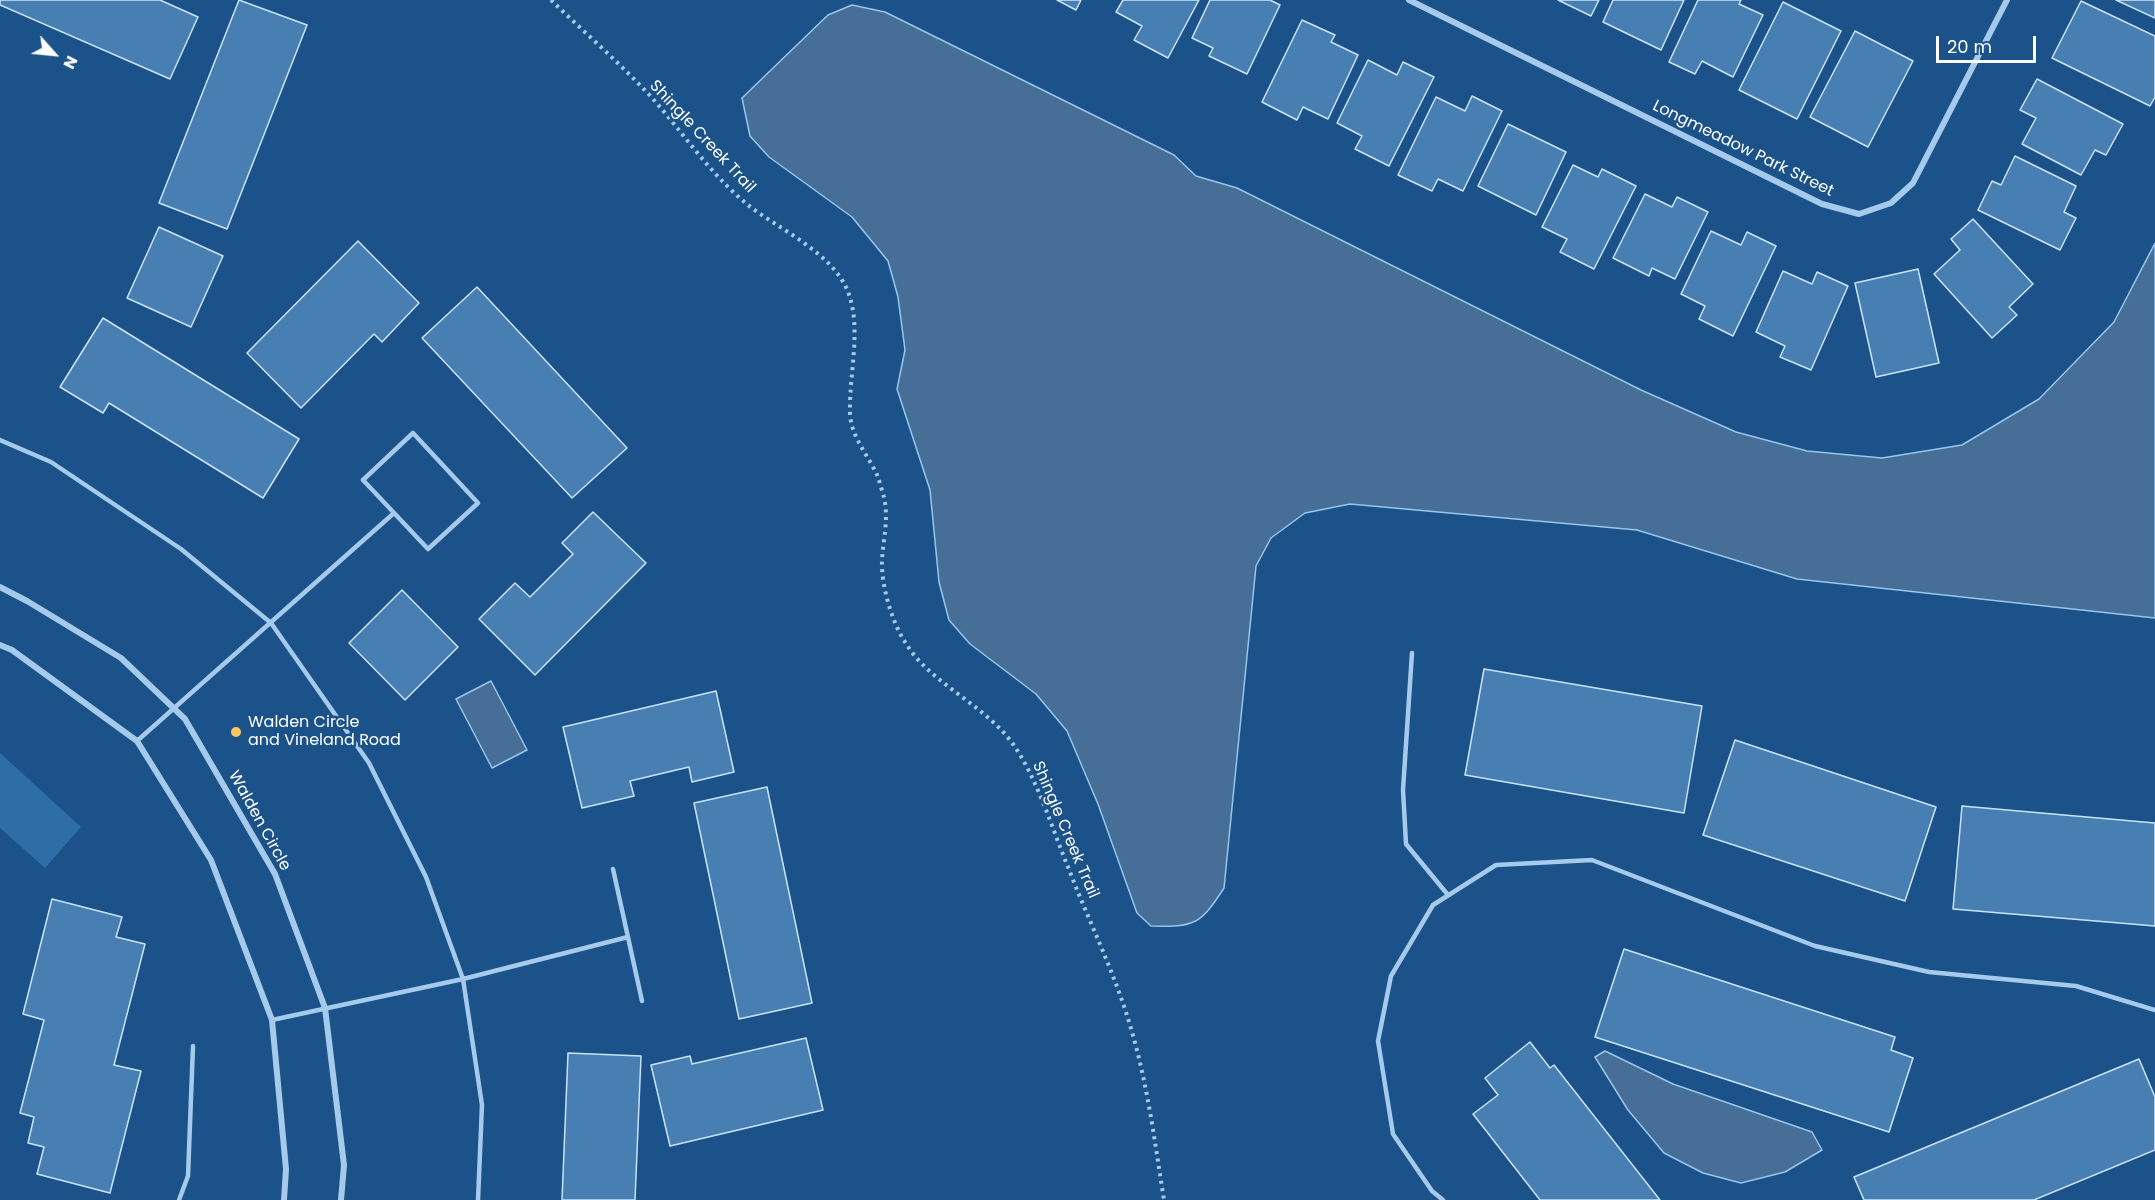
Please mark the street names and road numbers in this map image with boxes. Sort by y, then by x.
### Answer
street label: Shingle Creek Trail [645,77,759,197]
street label: Longmeadow Park Street [1649,97,1837,201]
street label: Shingle Creek Trail [1027,759,1103,901]
street label: Walden Circle [224,768,294,874]

